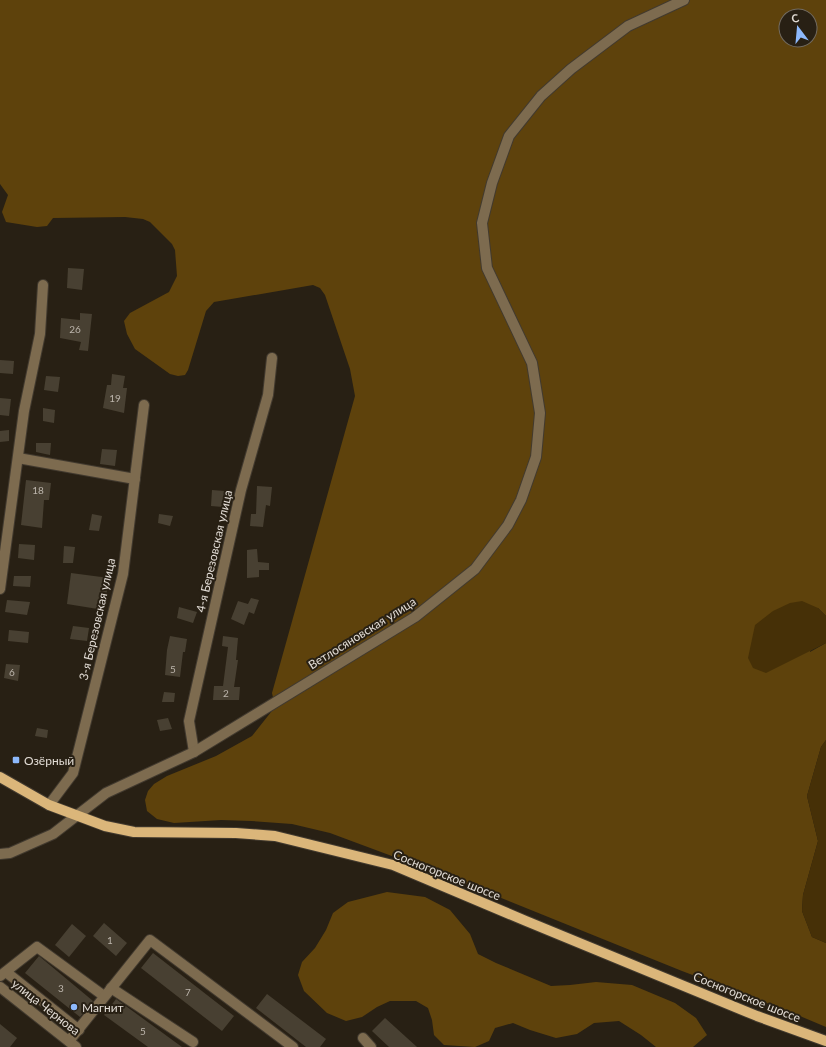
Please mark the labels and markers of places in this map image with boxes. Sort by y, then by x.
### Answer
place label: Озёрный [24,753,74,768]
marker: Озёрный [11,755,21,765]
place label: Магнит [82,1000,124,1015]
marker: Магнит [69,1002,79,1012]

